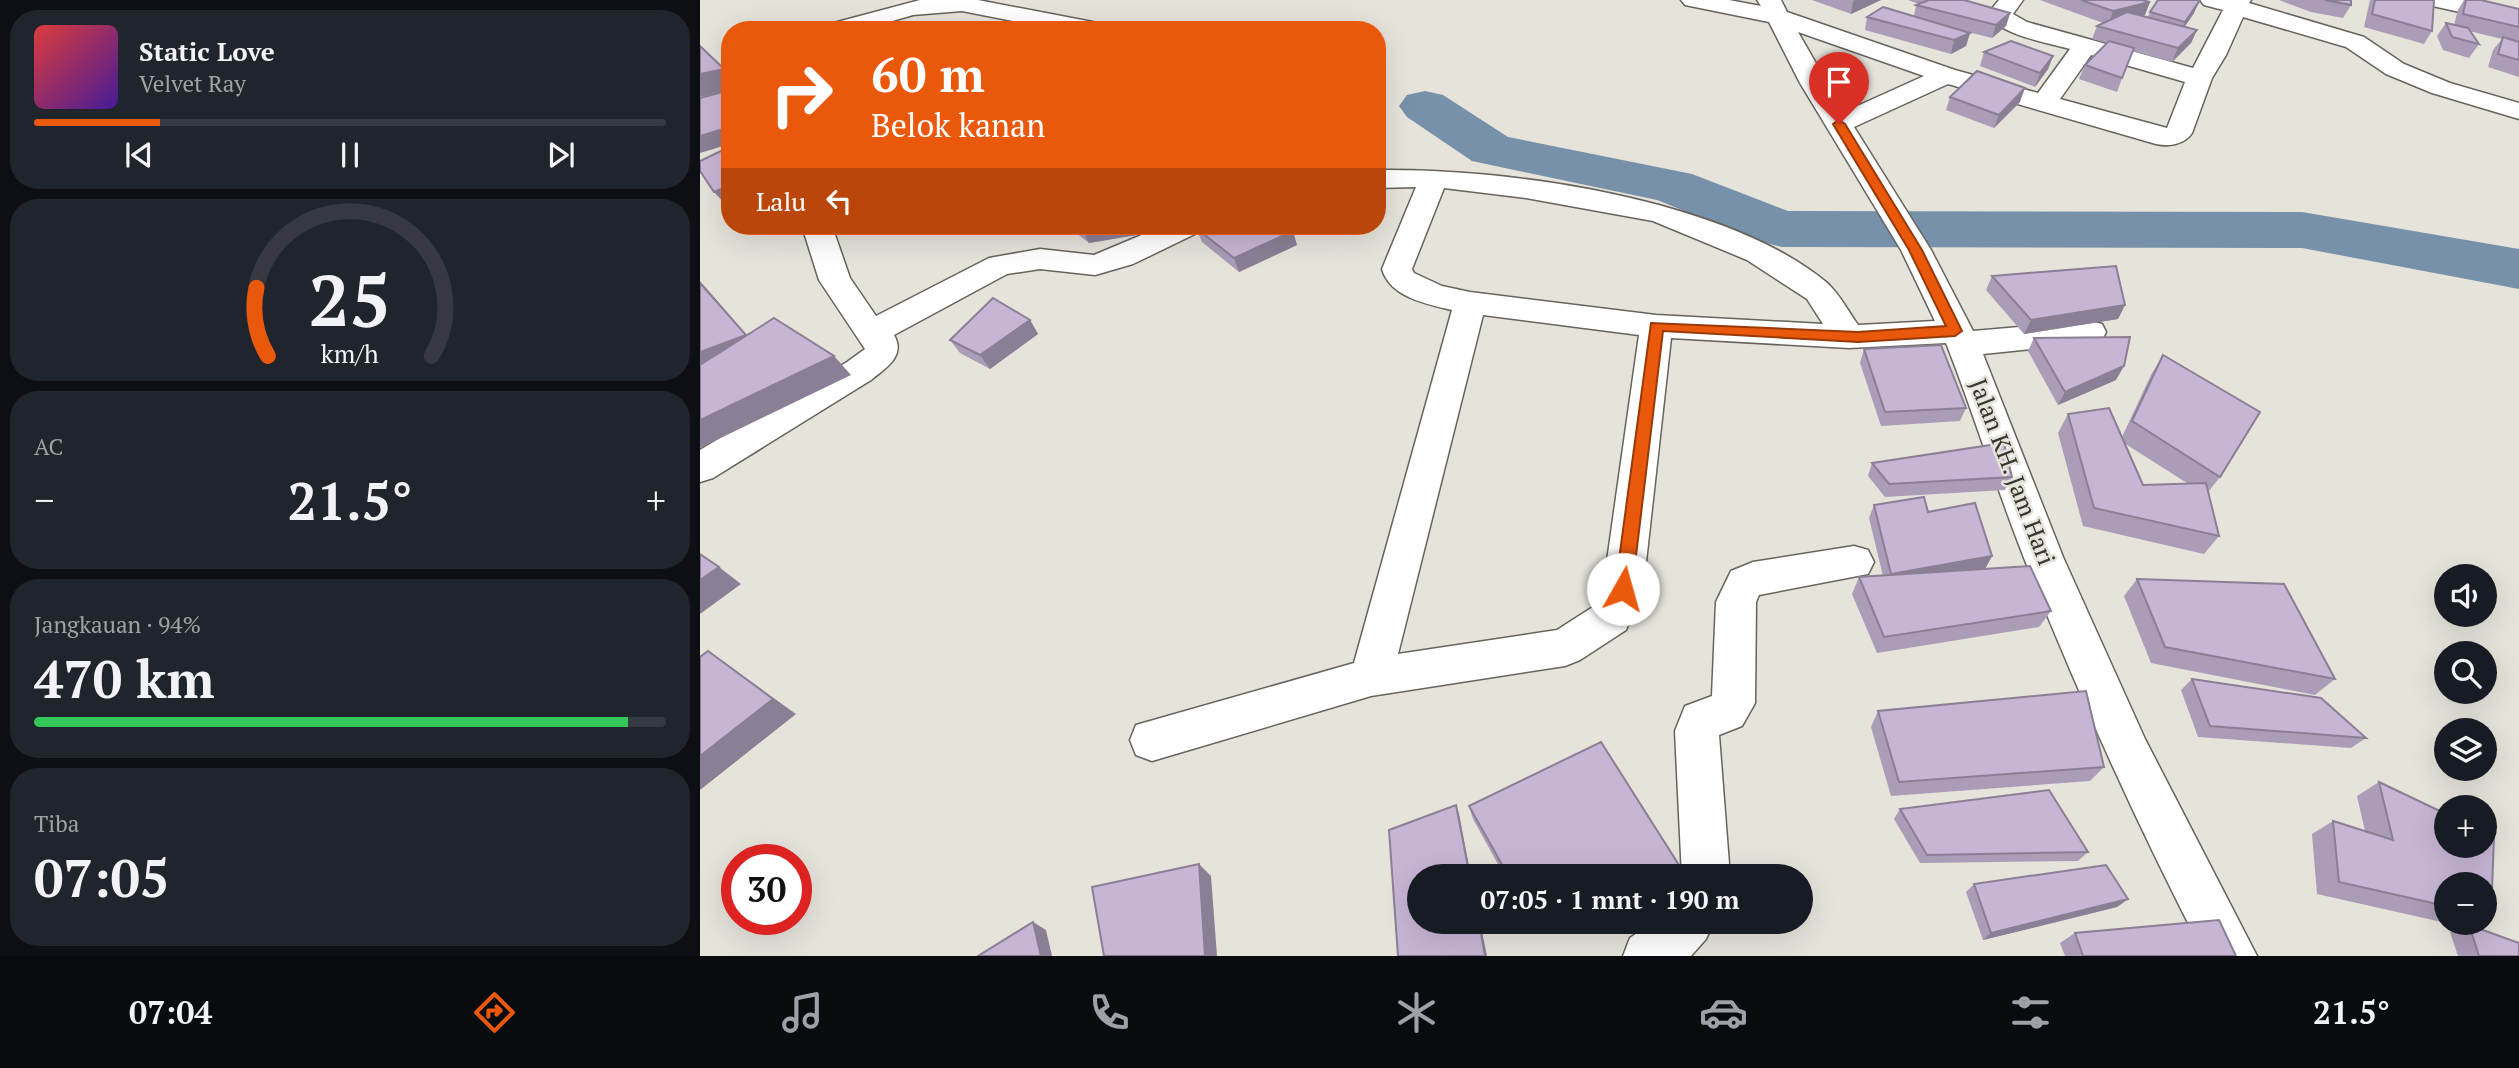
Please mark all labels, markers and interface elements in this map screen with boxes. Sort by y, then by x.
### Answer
text: Static Love [139,34,275,68]
text: 60 m [871,41,985,106]
icon: right [756,49,847,140]
pin [1809,52,1869,124]
icon: arrive [1820,63,1858,101]
text: Velvet Ray [139,68,246,99]
text: Belok kanan [871,104,1045,146]
icon: previous [120,136,158,174]
icon: pause [331,136,369,174]
icon: next [542,136,580,174]
icon: left [820,182,858,220]
text: Lalu [756,184,806,218]
text: 25 [309,250,391,347]
text: km/h [321,336,379,369]
street label: Jalan KH. Jam Hari [1963,374,2063,569]
text: AC [34,431,63,462]
text: 21.5° [287,466,413,535]
text: − [34,475,54,525]
text: + [646,475,666,525]
position arrow [1586,552,1660,626]
map controls [2434,564,2497,935]
button: sound [2434,564,2497,627]
text: Jangkauan · 94% [34,609,201,640]
button: search [2434,641,2497,704]
text: 470 km [34,644,215,713]
button: layers [2434,718,2497,781]
button: + [2434,795,2497,858]
text: Tiba [34,808,79,839]
text: 07:05 [34,843,169,912]
speed limit sign: 30 [721,844,812,935]
button: − [2434,872,2497,935]
text: 07:05 · 1 mnt · 190 m [1480,882,1740,916]
icon: directions [470,988,519,1037]
icon: music [778,988,827,1037]
icon: phone [1085,988,1134,1037]
icon: climate [1392,988,1441,1037]
icon: car [1699,988,1748,1037]
icon: filters [2006,988,2055,1037]
text: 07:04 [129,991,212,1033]
text: 21.5° [2313,991,2390,1033]

